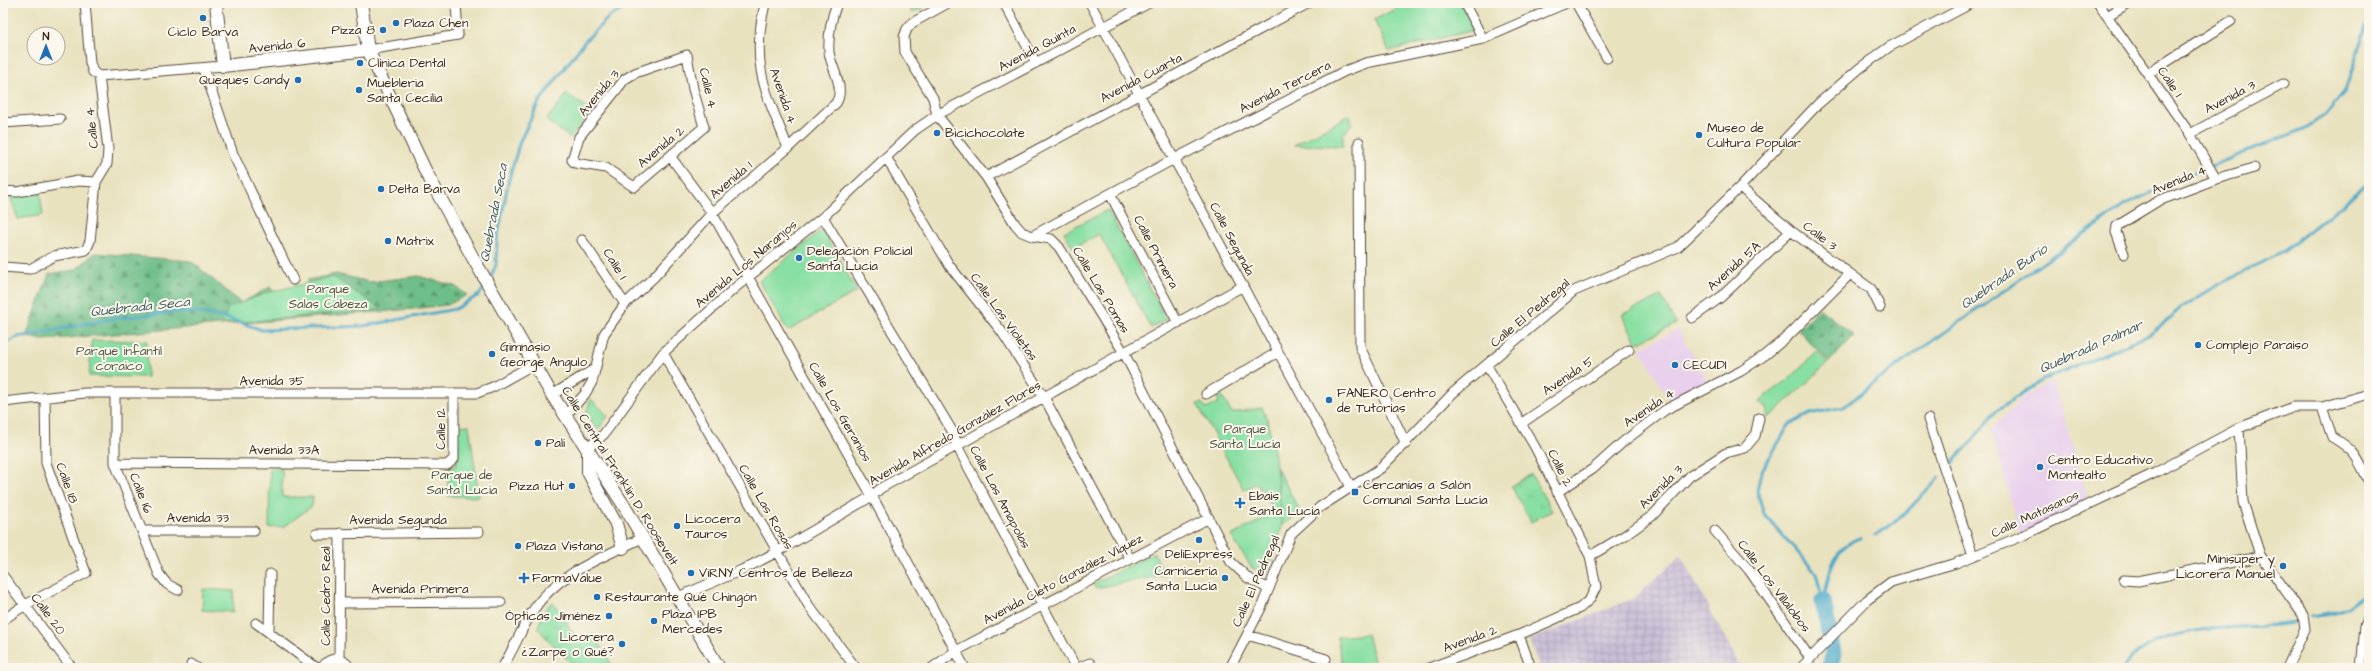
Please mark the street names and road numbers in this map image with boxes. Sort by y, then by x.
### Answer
street label: Avenida Quinta [995,20,1079,76]
street label: Avenida 6 [248,34,306,58]
street label: Avenida Cuarta [1097,49,1186,107]
street label: Avenida Tercera [1236,56,1334,118]
street label: Calle 1 [2153,63,2187,101]
street label: Avenida 3 [574,66,624,120]
street label: Calle 4 [695,66,721,110]
street label: Avenida 4 [765,66,801,126]
street label: Avenida 3 [2201,76,2259,118]
street label: Calle 4 [81,107,103,149]
street label: Avenida 2 [634,122,689,172]
street label: Avenida 1 [706,157,756,203]
street label: Avenida 4 [2149,161,2209,199]
street label: Calle Segunda [1204,199,1259,280]
street label: Calle Primera [1129,212,1183,292]
street label: Avenida Los Naranjos [691,216,801,312]
street label: Calle 3 [1799,217,1841,255]
street label: Avenida 5A [1703,237,1765,295]
street label: Calle Las Pomas [1068,243,1134,337]
street label: Calle 1 [598,245,632,283]
street label: Calle Las Violetas [966,269,1042,365]
street label: Calle El Pedregal [1486,274,1574,352]
street label: Avenida 5 [1539,352,1597,400]
street label: Calle Los Geranios [804,359,876,466]
street label: Avenida 35 [240,372,304,390]
street label: Avenida Alfredo González Flores [866,376,1045,490]
street label: Calle Central Franklin D. Roosevelt [557,383,683,570]
street label: Avenida 4 [1620,384,1678,432]
street label: Calle 12 [432,408,450,450]
street label: Avenida 33A [249,441,320,459]
street label: Calle Las Amapolas [965,442,1035,552]
street label: Calle 2 [1543,446,1577,490]
street label: Calle 18 [51,460,83,506]
street label: Calle Las Rosas [734,461,798,553]
street label: Avenida 3 [1635,461,1687,513]
street label: Calle 16 [125,470,157,516]
street label: Calle Matasanos [1988,486,2082,542]
street label: Avenida 33 [167,509,230,527]
street label: Avenida Segunda [349,511,447,530]
street label: Avenida Cleto González Víquez [980,529,1147,629]
street label: Calle El Pedregal [1228,532,1285,630]
street label: Calle Los Villalobos [1733,536,1815,636]
street label: Calle Cedro Real [317,546,335,646]
street label: Avenida Primera [371,580,469,598]
street label: Calle 20 [26,589,70,639]
street label: Avenida 2 [1440,621,1500,657]

